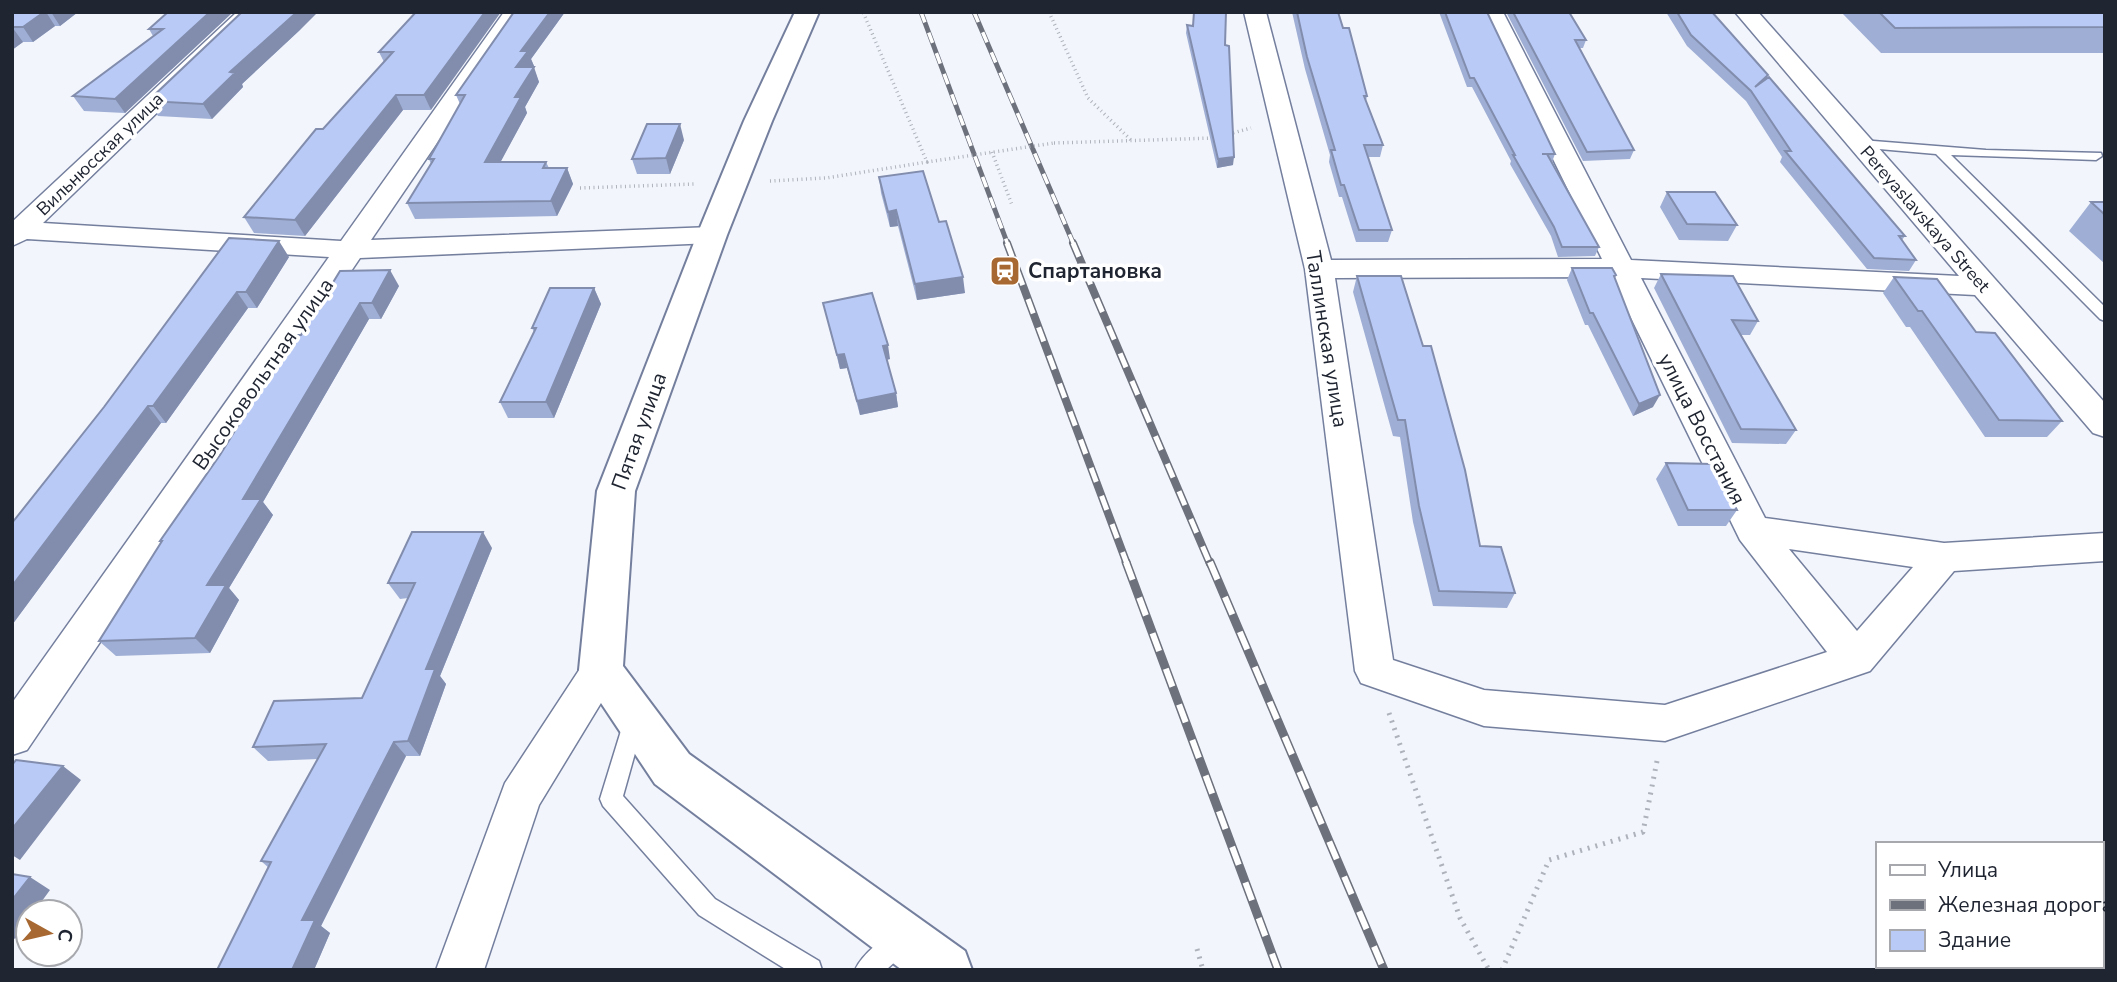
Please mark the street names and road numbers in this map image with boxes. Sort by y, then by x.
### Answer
street label: Вильнюсская улица [31,87,169,221]
street label: Pereyaslavskaya Street [1855,141,1996,298]
street label: Таллинская улица [1299,249,1355,429]
street label: Высоковольтная улица [186,272,340,476]
street label: улица Восстания [1652,348,1752,510]
street label: Пятая улица [605,368,673,494]

